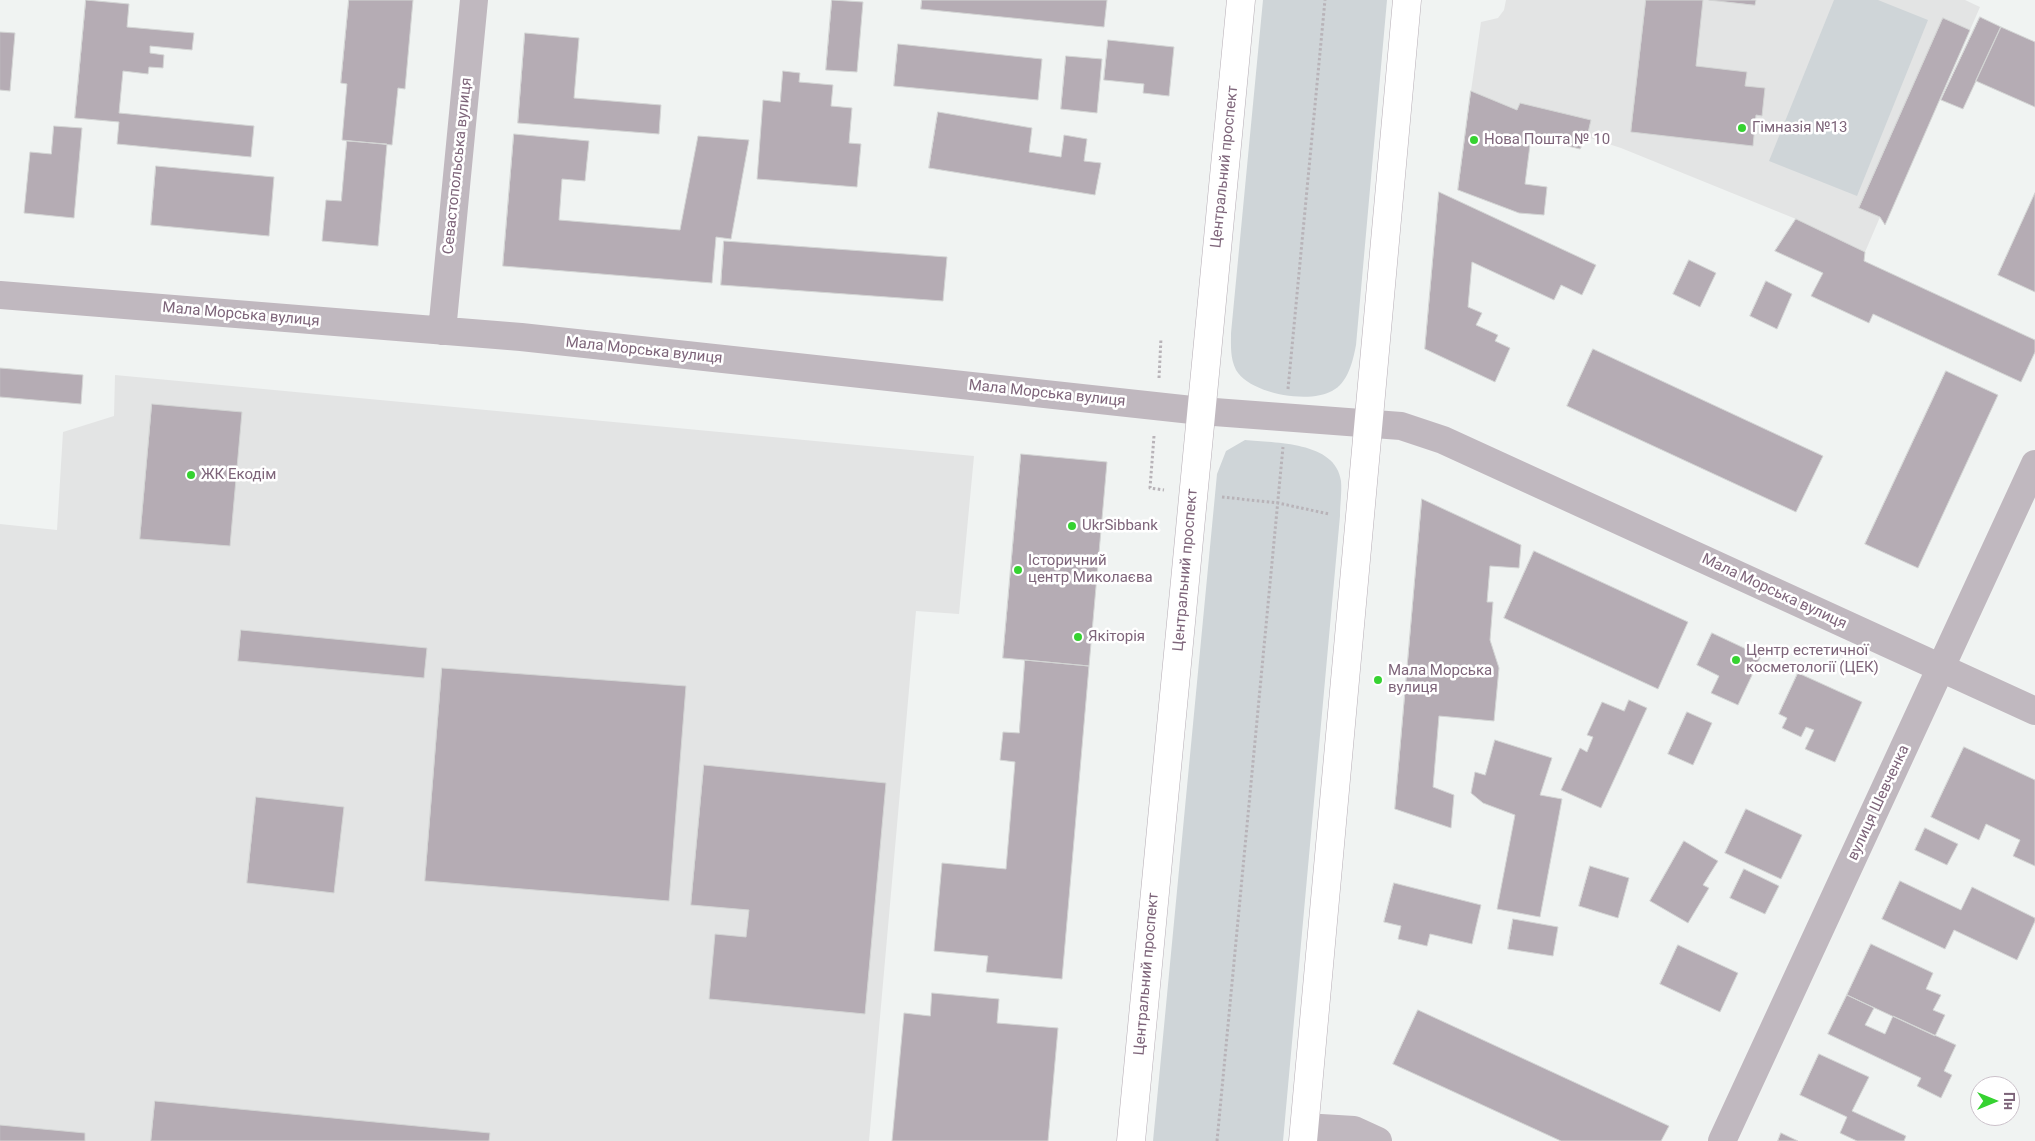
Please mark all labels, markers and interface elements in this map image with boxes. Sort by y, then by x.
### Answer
street label: Севастопольська вулиця [440,77,476,255]
street label: Центральний проспект [1208,85,1242,249]
place label: Гімназія №13 [1752,119,1847,137]
marker: Гімназія №13 [1736,122,1748,134]
place label: Нова Пошта № 10 [1484,131,1610,149]
marker: Нова Пошта № 10 [1468,134,1480,146]
street label: Мала Морська вулиця [162,299,320,331]
street label: Мала Морська вулиця [565,334,723,368]
street label: Мала Морська вулиця [968,377,1126,411]
place label: ЖК Екодім [201,466,276,484]
marker: ЖК Екодім [185,469,197,481]
street label: Центральний проспект [1170,488,1202,652]
place label: UkrSibbank [1082,517,1158,535]
marker: UkrSibbank [1066,520,1078,532]
street label: Мала Морська вулиця [1699,551,1849,633]
place label: Історичний центр Миколаєва [1028,552,1153,587]
marker: Історичний центр Миколаєва [1012,564,1024,576]
place label: Якіторія [1088,628,1145,646]
marker: Якіторія [1072,631,1084,643]
place label: Центр естетичної косметології (ЦЕК) [1746,642,1879,677]
marker: Центр естетичної косметології (ЦЕК) [1730,654,1742,666]
place label: Мала Морська вулиця [1388,662,1492,697]
marker: Мала Морська вулиця [1372,674,1384,686]
street label: вулиця Шевченка [1844,742,1914,864]
street label: Центральний проспект [1131,892,1163,1056]
north arrow [1970,1076,2020,1126]
text: Пн [2001,1092,2017,1110]

